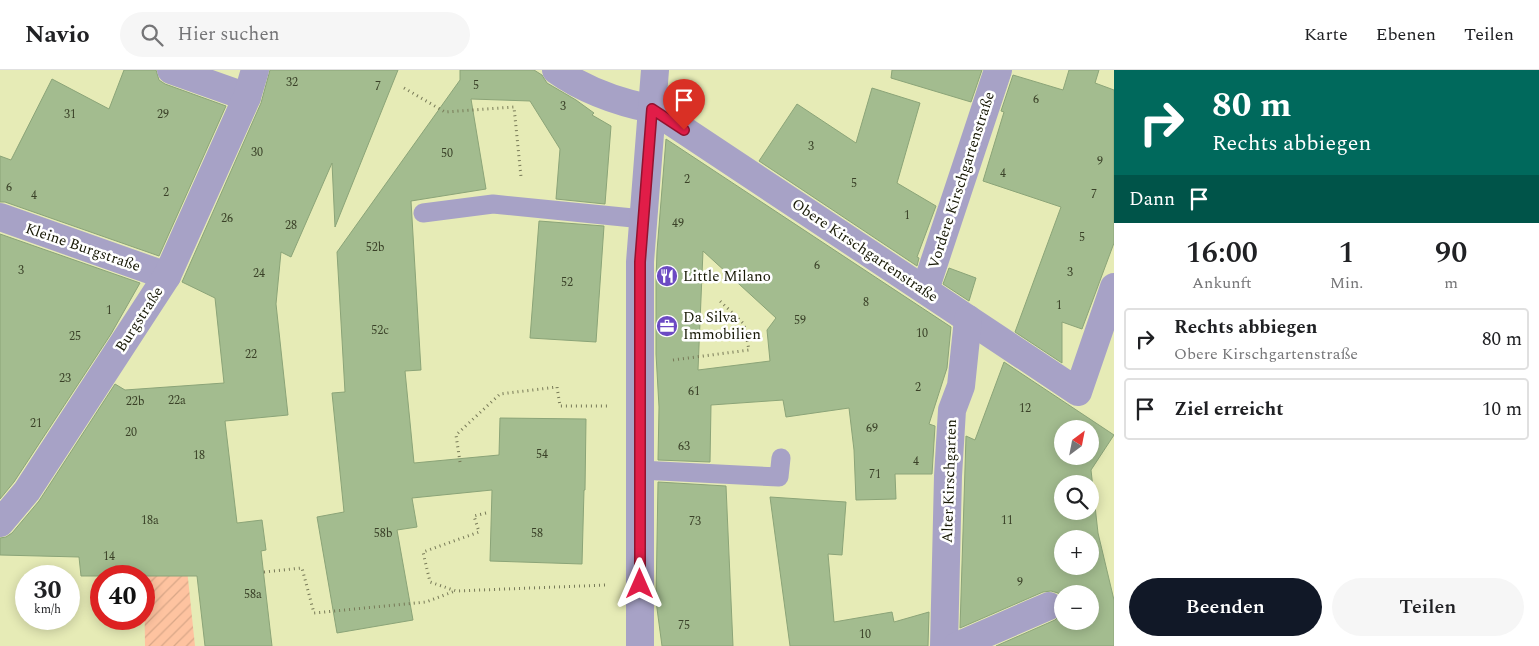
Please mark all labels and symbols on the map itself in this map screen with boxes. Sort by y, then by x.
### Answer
house number: 32 [286,73,298,92]
house number: 5 [473,76,479,95]
house number: 7 [375,77,381,96]
pin [663,79,705,130]
street label: Vordere Kirschgartenstraße [922,89,1001,272]
house number: 6 [1033,90,1039,109]
house number: 3 [560,97,566,116]
house number: 31 [64,105,76,124]
house number: 29 [157,105,169,124]
house number: 3 [808,137,814,156]
house number: 30 [251,143,263,162]
house number: 50 [441,144,453,163]
house number: 9 [1097,152,1103,171]
house number: 4 [1000,164,1006,183]
house number: 2 [684,170,690,189]
house number: 5 [851,174,857,193]
house number: 6 [6,178,12,197]
house number: 2 [163,183,169,202]
house number: 7 [1091,185,1097,204]
house number: 4 [31,186,37,205]
street label: Obere Kirschgartenstraße [787,193,943,308]
house number: 1 [904,206,910,225]
house number: 26 [221,209,233,228]
house number: 49 [672,214,684,233]
house number: 28 [285,216,297,235]
street label: Kleine Burgstraße [22,217,144,278]
house number: 5 [1079,228,1085,247]
house number: 52b [366,238,385,257]
house number: 6 [814,256,820,275]
house number: 3 [18,261,24,280]
house number: 3 [1067,263,1073,282]
house number: 24 [253,264,265,283]
restaurant icon: Little Milano [655,264,679,288]
place label: Little Milano [683,265,771,288]
house number: 52 [561,273,573,292]
street label: Burgstraße [110,282,169,356]
house number: 8 [863,293,869,312]
house number: 1 [1056,296,1062,315]
house number: 1 [106,301,112,320]
place label: Da Silva Immobilien [683,306,761,346]
house number: 59 [794,311,806,330]
office icon: Da Silva Immobilien [655,314,679,338]
house number: 52c [371,321,389,340]
house number: 10 [916,324,928,343]
house number: 25 [69,327,81,346]
house number: 22 [245,345,257,364]
house number: 23 [59,369,71,388]
house number: 2 [915,378,921,397]
house number: 61 [688,382,700,401]
house number: 22a [168,391,186,410]
house number: 22b [126,392,145,411]
house number: 12 [1019,399,1031,418]
house number: 21 [30,414,42,433]
street label: Alter Kirschgarten [936,418,963,543]
house number: 69 [866,419,878,438]
north arrow [1054,420,1099,465]
house number: 20 [125,423,137,442]
house number: 63 [678,437,690,456]
house number: 54 [536,445,548,464]
house number: 18 [193,446,205,465]
house number: 4 [913,452,919,471]
house number: 71 [869,465,881,484]
house number: 18a [141,511,159,530]
house number: 11 [1001,511,1013,530]
house number: 73 [689,512,701,531]
house number: 58b [374,524,393,543]
house number: 58 [531,524,543,543]
house number: 14 [103,547,115,566]
position arrow [613,557,665,609]
speed limit sign: 40 [90,565,155,630]
house number: 9 [1017,573,1023,592]
house number: 58a [244,585,262,604]
house number: 75 [678,616,690,635]
house number: 10 [859,625,871,644]

